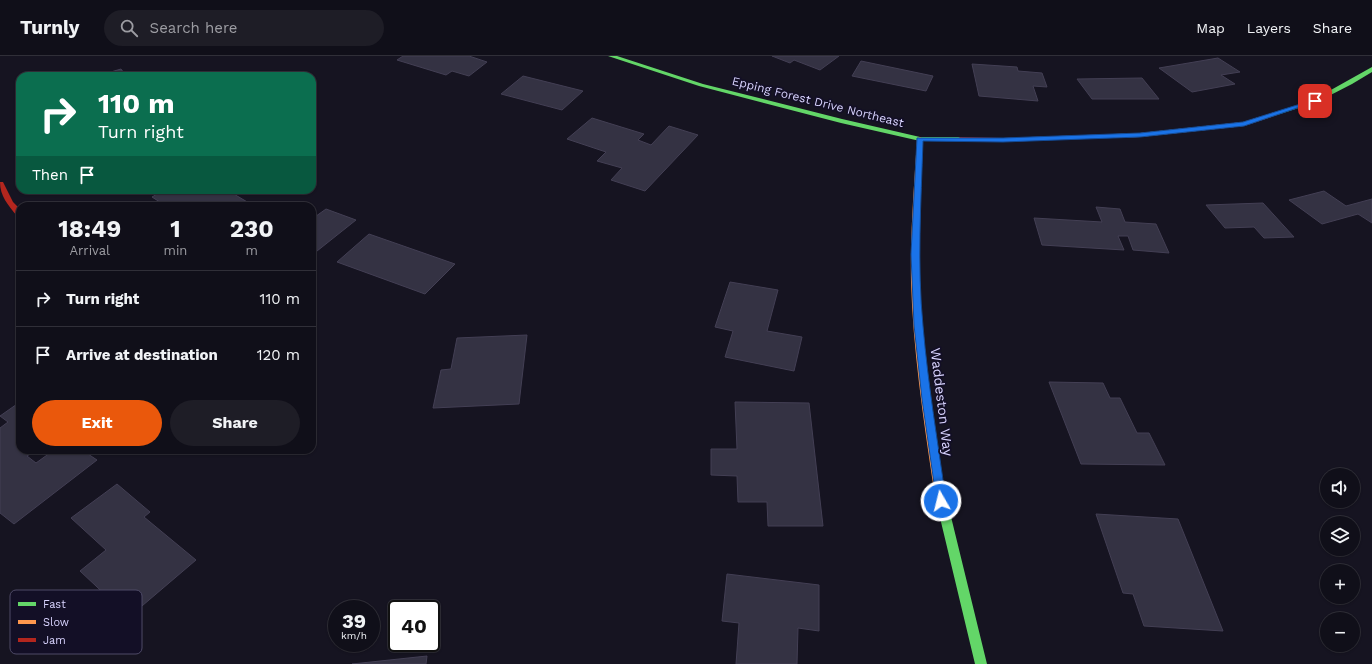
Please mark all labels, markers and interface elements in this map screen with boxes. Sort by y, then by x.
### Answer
search box [104,10,384,46]
text: Turnly [20,16,80,39]
icon: search [118,17,140,39]
text: Search here [150,19,237,37]
text: Map [1196,20,1225,36]
text: Layers [1247,20,1291,36]
text: Share [1313,20,1352,36]
street label: Epping Forest Drive Northeast [731,74,905,130]
pin [1298,84,1332,118]
text: 110 m [98,87,175,120]
icon: right [32,88,84,140]
icon: arrive [1304,90,1326,112]
text: Turn right [98,121,184,142]
icon: arrive [76,164,98,186]
text: Then [32,166,68,184]
text: 18:49 [58,215,121,243]
text: 1 [170,215,181,243]
text: 230 [230,215,274,243]
text: Arrival [69,243,110,258]
text: min [164,243,187,258]
text: m [245,243,258,258]
icon: right [32,288,54,310]
text: Turn right [66,290,139,308]
text: 110 m [260,290,300,308]
icon: arrive [32,344,54,366]
text: Arrive at destination [66,346,218,364]
text: 120 m [257,346,300,364]
street label: Waddeston Way [927,347,957,458]
button: Exit [32,400,162,446]
button: Share [170,400,300,446]
map controls [1320,468,1360,652]
button: sound [1320,468,1360,508]
position arrow [920,480,962,522]
button: layers [1320,516,1360,556]
button: + [1320,564,1360,604]
legend [10,590,142,654]
text: Fast [43,598,66,611]
speed limit sign: 40 [388,600,440,652]
text: 39 [342,609,366,633]
button: − [1320,612,1360,652]
text: Slow [43,616,69,629]
text: km/h [341,630,367,641]
text: Jam [43,634,66,647]

